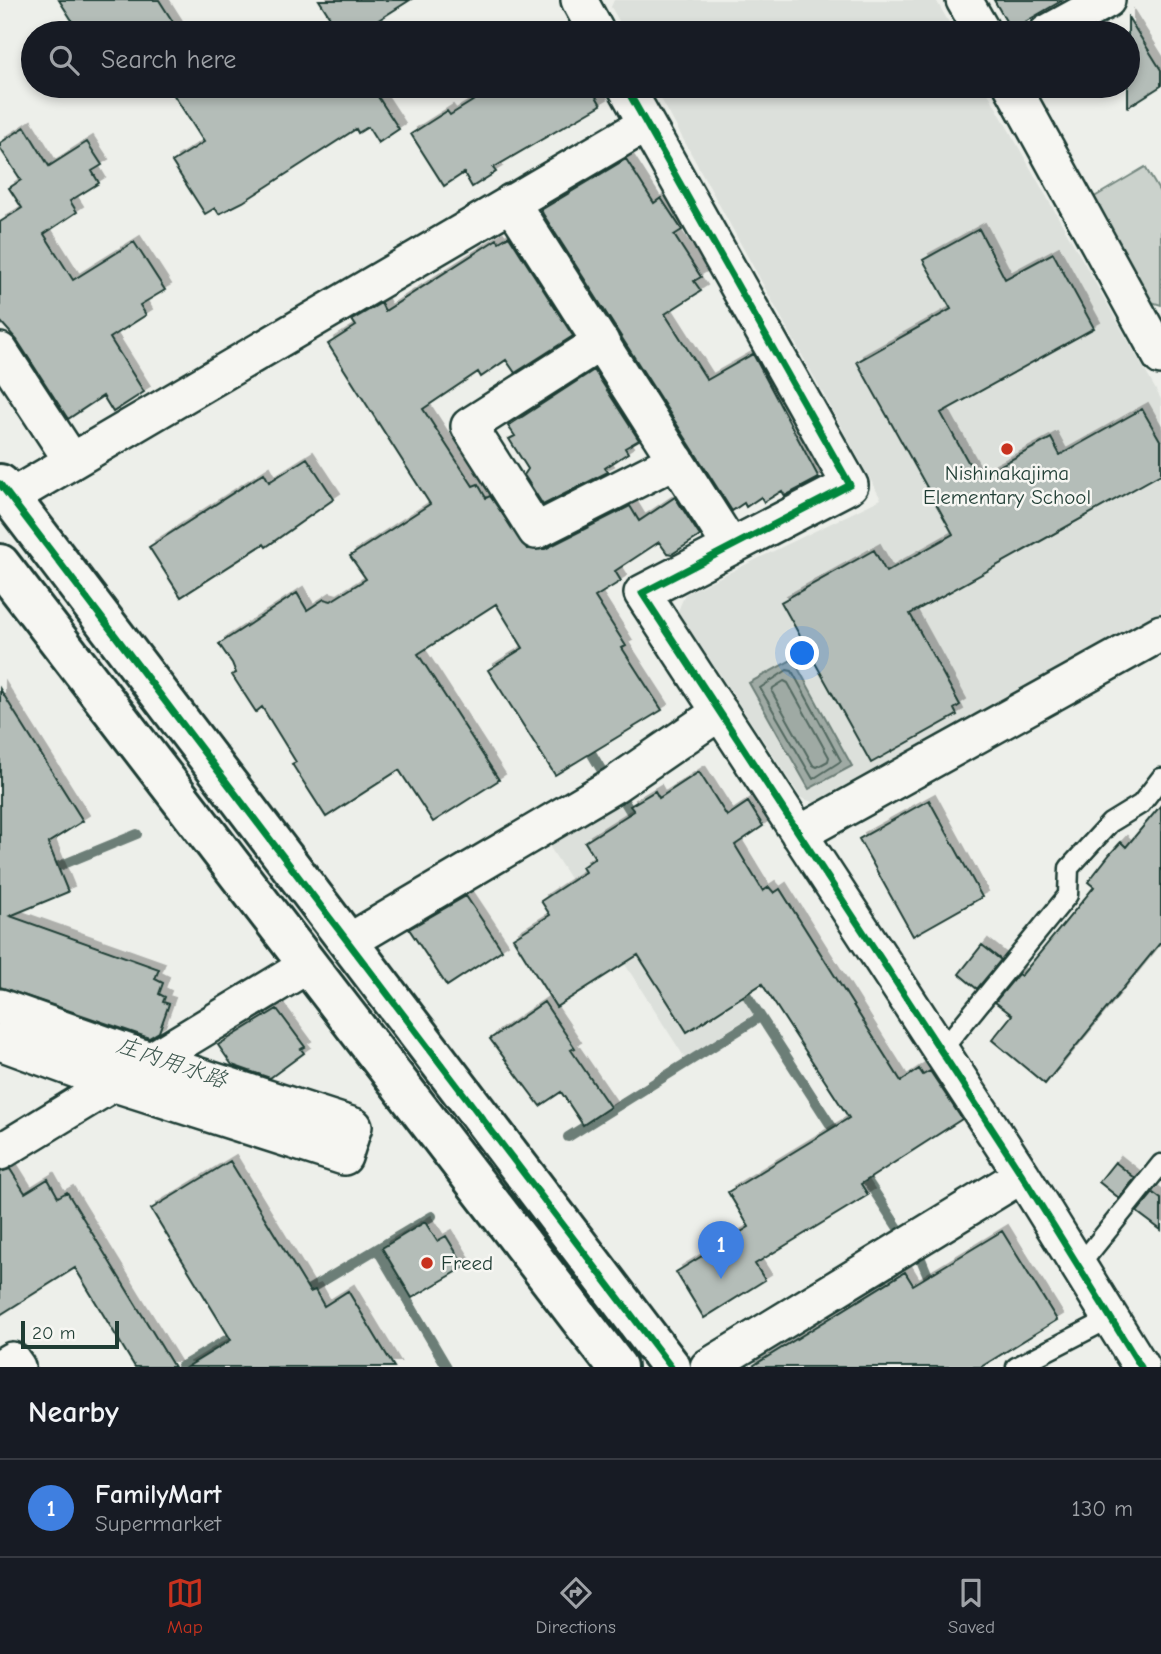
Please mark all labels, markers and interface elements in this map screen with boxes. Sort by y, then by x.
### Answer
search box [21,21,1140,98]
icon: search [45,41,83,79]
text: Search here [101,45,236,75]
marker: Nishinakajima Elementary School [999,441,1015,457]
place label: Nishinakajima Elementary School [923,461,1091,509]
your location [785,636,819,670]
water label: 庄内用水路 [113,1031,232,1095]
pin: 1 [698,1221,744,1279]
place label: Freed [441,1251,493,1275]
marker: Freed [419,1255,435,1271]
scale bar [21,1318,119,1350]
text: 20 m [32,1322,76,1344]
text: Nearby [28,1395,119,1430]
text: FamilyMart [95,1480,222,1510]
text: 1 [46,1495,56,1522]
text: 130 m [1072,1495,1133,1522]
text: Supermarket [95,1510,221,1537]
tab: Map [166,1574,204,1638]
tab: Directions [536,1574,616,1638]
tab: Saved [948,1574,995,1638]

